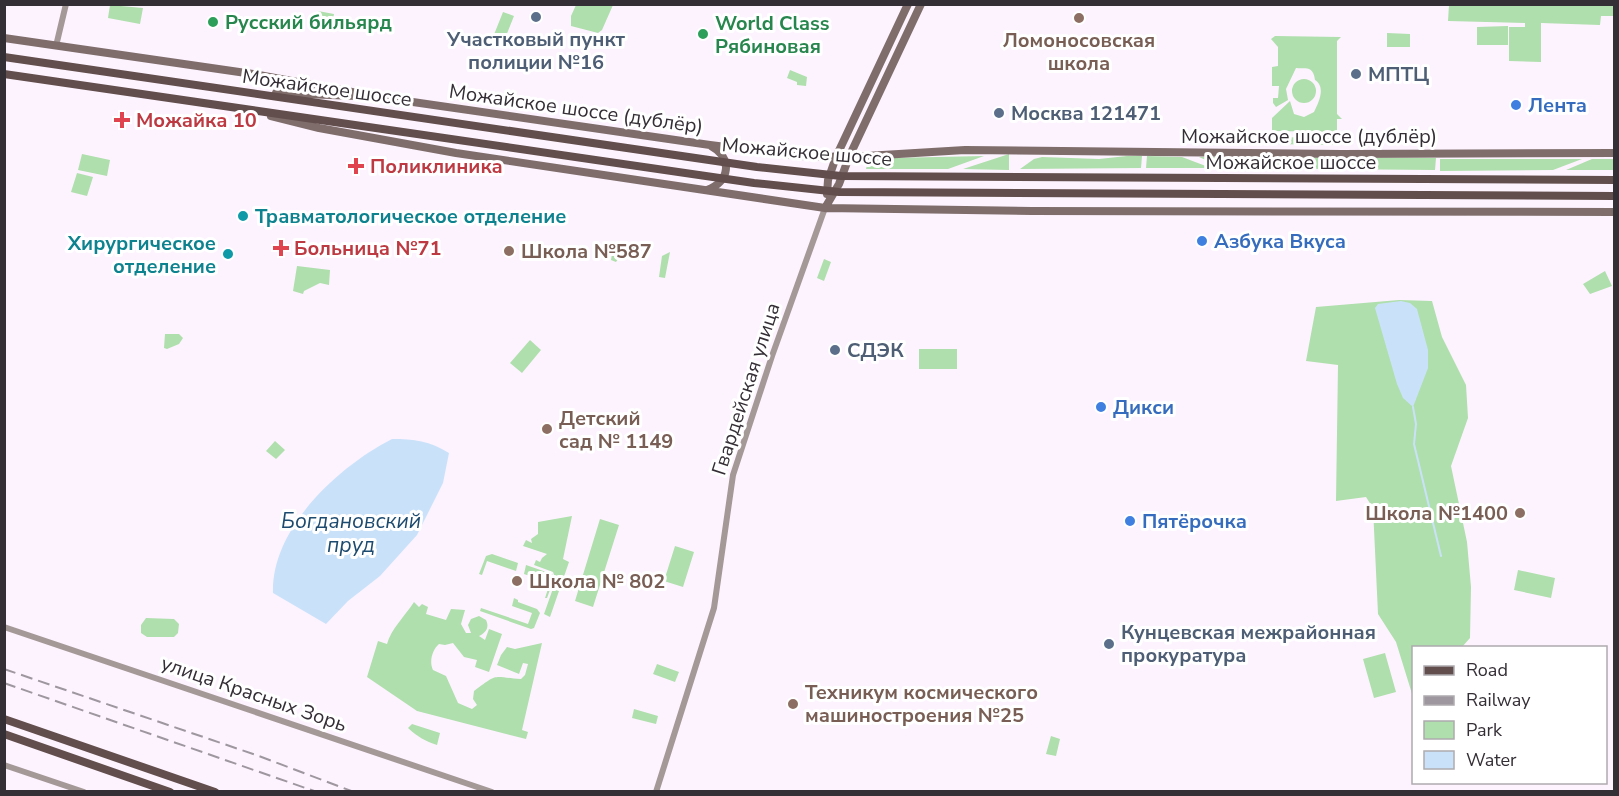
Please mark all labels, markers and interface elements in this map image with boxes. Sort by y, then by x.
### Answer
place label: Русский бильярд [225,9,392,36]
marker: Участковый пункт полиции №16 [529,10,543,24]
place label: World Class Рябиновая [715,10,830,60]
marker: Ломоносовская школа [1072,11,1086,25]
marker: Русский бильярд [206,15,220,29]
place label: Участковый пункт полиции №16 [446,26,626,76]
marker: World Class Рябиновая [696,27,710,41]
place label: Ломоносовская школа [1003,27,1155,77]
place label: МПТЦ [1368,61,1429,88]
street label: Можайское шоссе [240,63,414,113]
marker: МПТЦ [1349,67,1363,81]
street label: Можайское шоссе (дублёр) [447,78,705,140]
place label: Лента [1528,92,1587,119]
marker: Лента [1509,98,1523,112]
place label: Москва 121471 [1011,100,1161,127]
marker: Москва 121471 [992,106,1006,120]
place label: Можайка 10 [136,107,257,134]
marker: Можайка 10 [113,111,131,129]
street label: Можайское шоссе (дублёр) [1181,123,1437,150]
street label: Можайское шоссе [721,131,893,173]
street label: Можайское шоссе [1206,149,1376,176]
place label: Поликлиника [370,153,503,180]
marker: Поликлиника [347,157,365,175]
place label: Травматологическое отделение [255,203,566,230]
marker: Травматологическое отделение [236,209,250,223]
place label: Азбука Вкуса [1214,228,1346,255]
place label: Хирургическое отделение [67,230,216,280]
marker: Азбука Вкуса [1195,234,1209,248]
place label: Больница №71 [294,235,441,262]
place label: Школа №587 [521,238,652,265]
marker: Больница №71 [272,239,290,257]
marker: Школа №587 [502,244,516,258]
marker: Хирургическое отделение [221,247,235,261]
street label: Гвардейская улица [705,299,787,479]
place label: СДЭК [847,337,904,364]
marker: СДЭК [828,343,842,357]
place label: Дикси [1113,394,1174,421]
marker: Дикси [1094,400,1108,414]
place label: Детский сад № 1149 [559,405,673,455]
marker: Детский сад № 1149 [540,422,554,436]
place label: Школа №1400 [1365,500,1508,527]
marker: Школа №1400 [1513,506,1527,520]
water label: Богдановский пруд [281,507,421,559]
place label: Пятёрочка [1142,508,1247,535]
marker: Пятёрочка [1123,514,1137,528]
place label: Школа № 802 [529,568,665,595]
marker: Школа № 802 [510,574,524,588]
place label: Кунцевская межрайонная прокуратура [1121,619,1376,669]
marker: Кунцевская межрайонная прокуратура [1102,637,1116,651]
legend [1412,646,1607,784]
street label: улица Красных Зорь [158,650,350,738]
text: Road [1466,658,1508,682]
place label: Техникум космического машиностроения №25 [805,679,1038,729]
text: Railway [1466,688,1531,712]
marker: Техникум космического машиностроения №25 [786,697,800,711]
text: Park [1466,718,1503,742]
text: Water [1466,748,1517,772]

